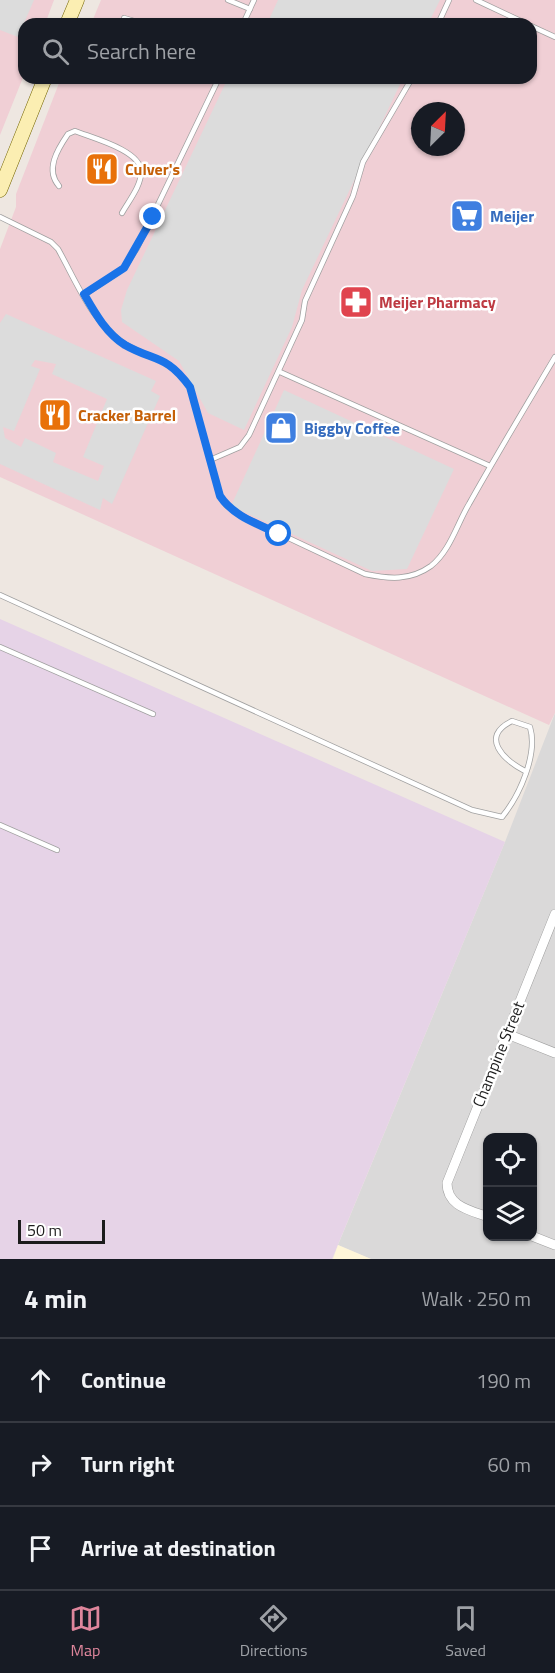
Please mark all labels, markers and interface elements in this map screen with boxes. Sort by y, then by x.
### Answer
search box [18,18,537,84]
text: Search here [87,34,196,68]
icon: search [39,35,72,68]
north arrow [411,102,465,156]
restaurant icon: Culver's [84,151,120,187]
place label: Culver's [125,157,180,181]
supermarket icon: Meijer [449,198,485,234]
route end [139,203,165,229]
place label: Meijer [490,204,534,228]
pharmacy icon: Meijer Pharmacy [338,284,374,320]
place label: Meijer Pharmacy [379,290,496,314]
restaurant icon: Cracker Barrel [37,397,73,433]
place label: Cracker Barrel [78,403,176,427]
shop icon: Biggby Coffee [263,410,299,446]
place label: Biggby Coffee [304,416,400,440]
route start [265,520,291,546]
street label: Champine Street [466,997,530,1110]
map controls [483,1133,537,1241]
button: locate [483,1133,537,1187]
button: layers [483,1187,537,1241]
scale bar [18,1217,105,1244]
text: 50 m [27,1218,62,1242]
text: 4 min [24,1279,87,1318]
text: Walk · 250 m [422,1283,531,1314]
text: Continue [81,1363,166,1397]
icon: ahead [24,1364,57,1397]
text: 190 m [476,1365,531,1396]
text: Turn right [81,1447,175,1481]
icon: right [24,1448,57,1481]
text: 60 m [487,1449,531,1480]
text: Arrive at destination [81,1531,276,1565]
icon: arrive [24,1532,57,1565]
tab: Map [69,1602,102,1662]
tab: Directions [240,1602,308,1662]
tab: Saved [445,1602,486,1662]

